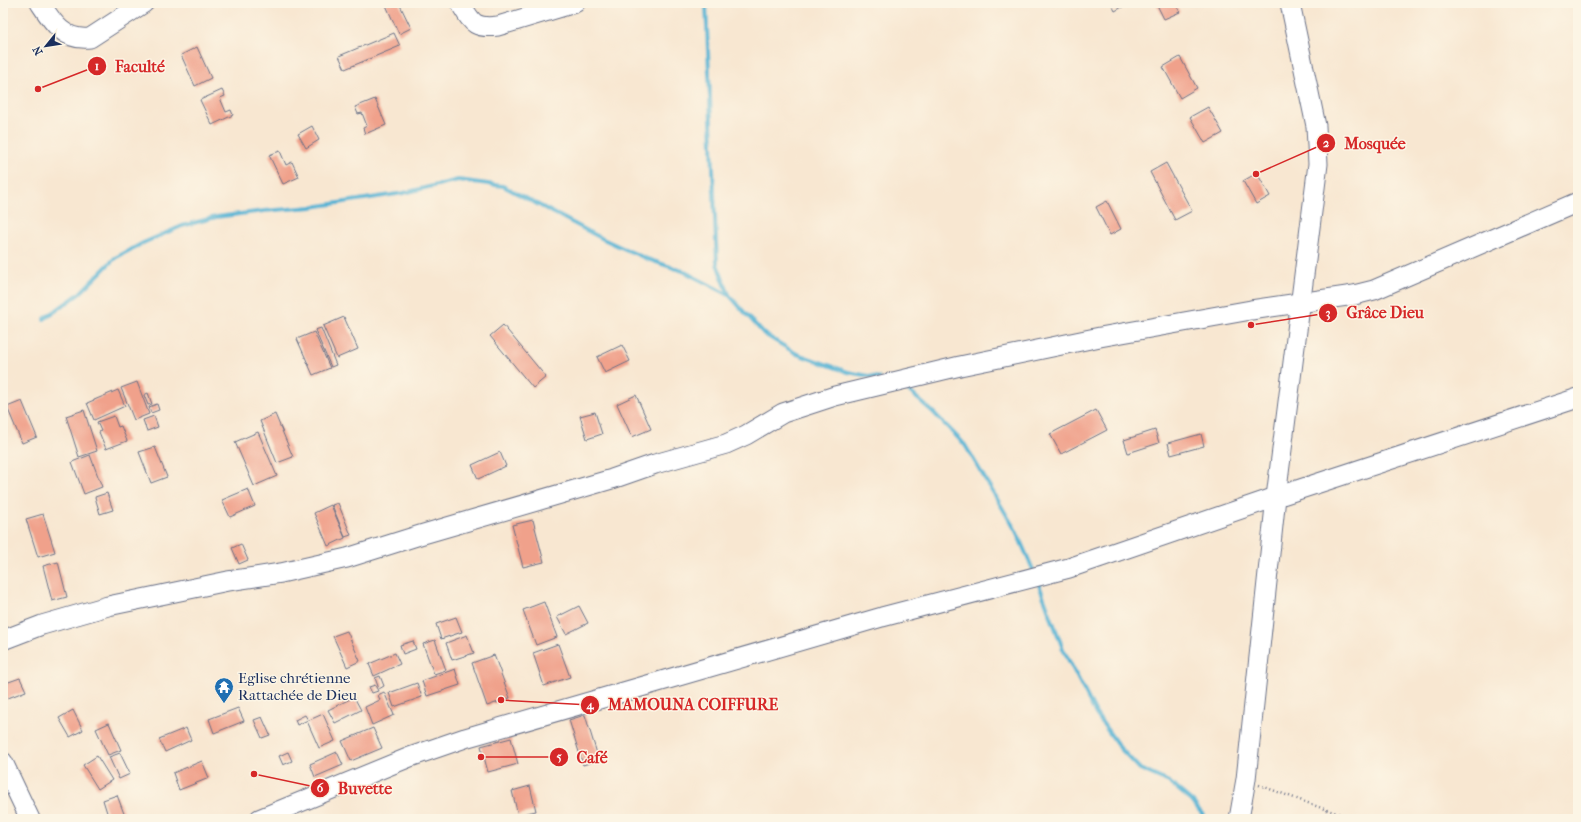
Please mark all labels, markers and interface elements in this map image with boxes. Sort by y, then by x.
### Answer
north arrow [26,26,66,66]
text: N [30,43,45,58]
callout: Faculté [87,52,173,80]
text: Faculté [114,57,165,76]
text: 1 [95,59,99,73]
callout: Mosquée [1316,129,1414,157]
text: Mosquée [1343,134,1406,154]
text: 2 [1323,136,1330,150]
callout: Grâce Dieu [1318,299,1432,327]
text: Grâce Dieu [1346,303,1425,322]
text: 3 [1326,306,1331,321]
place label: Eglise chrétienne Rattachée de Dieu [238,669,358,704]
temple icon: Eglise chrétienne Rattachée de Dieu [213,676,235,704]
callout: MAMOUNA COIFFURE [580,691,787,719]
text: MAMOUNA COIFFURE [607,695,778,714]
text: 4 [585,698,594,713]
callout: Café [549,743,616,771]
text: Café [576,748,608,767]
text: 5 [556,750,562,764]
callout: Buvette [310,774,400,802]
text: Buvette [338,779,392,798]
text: 6 [317,781,324,795]

